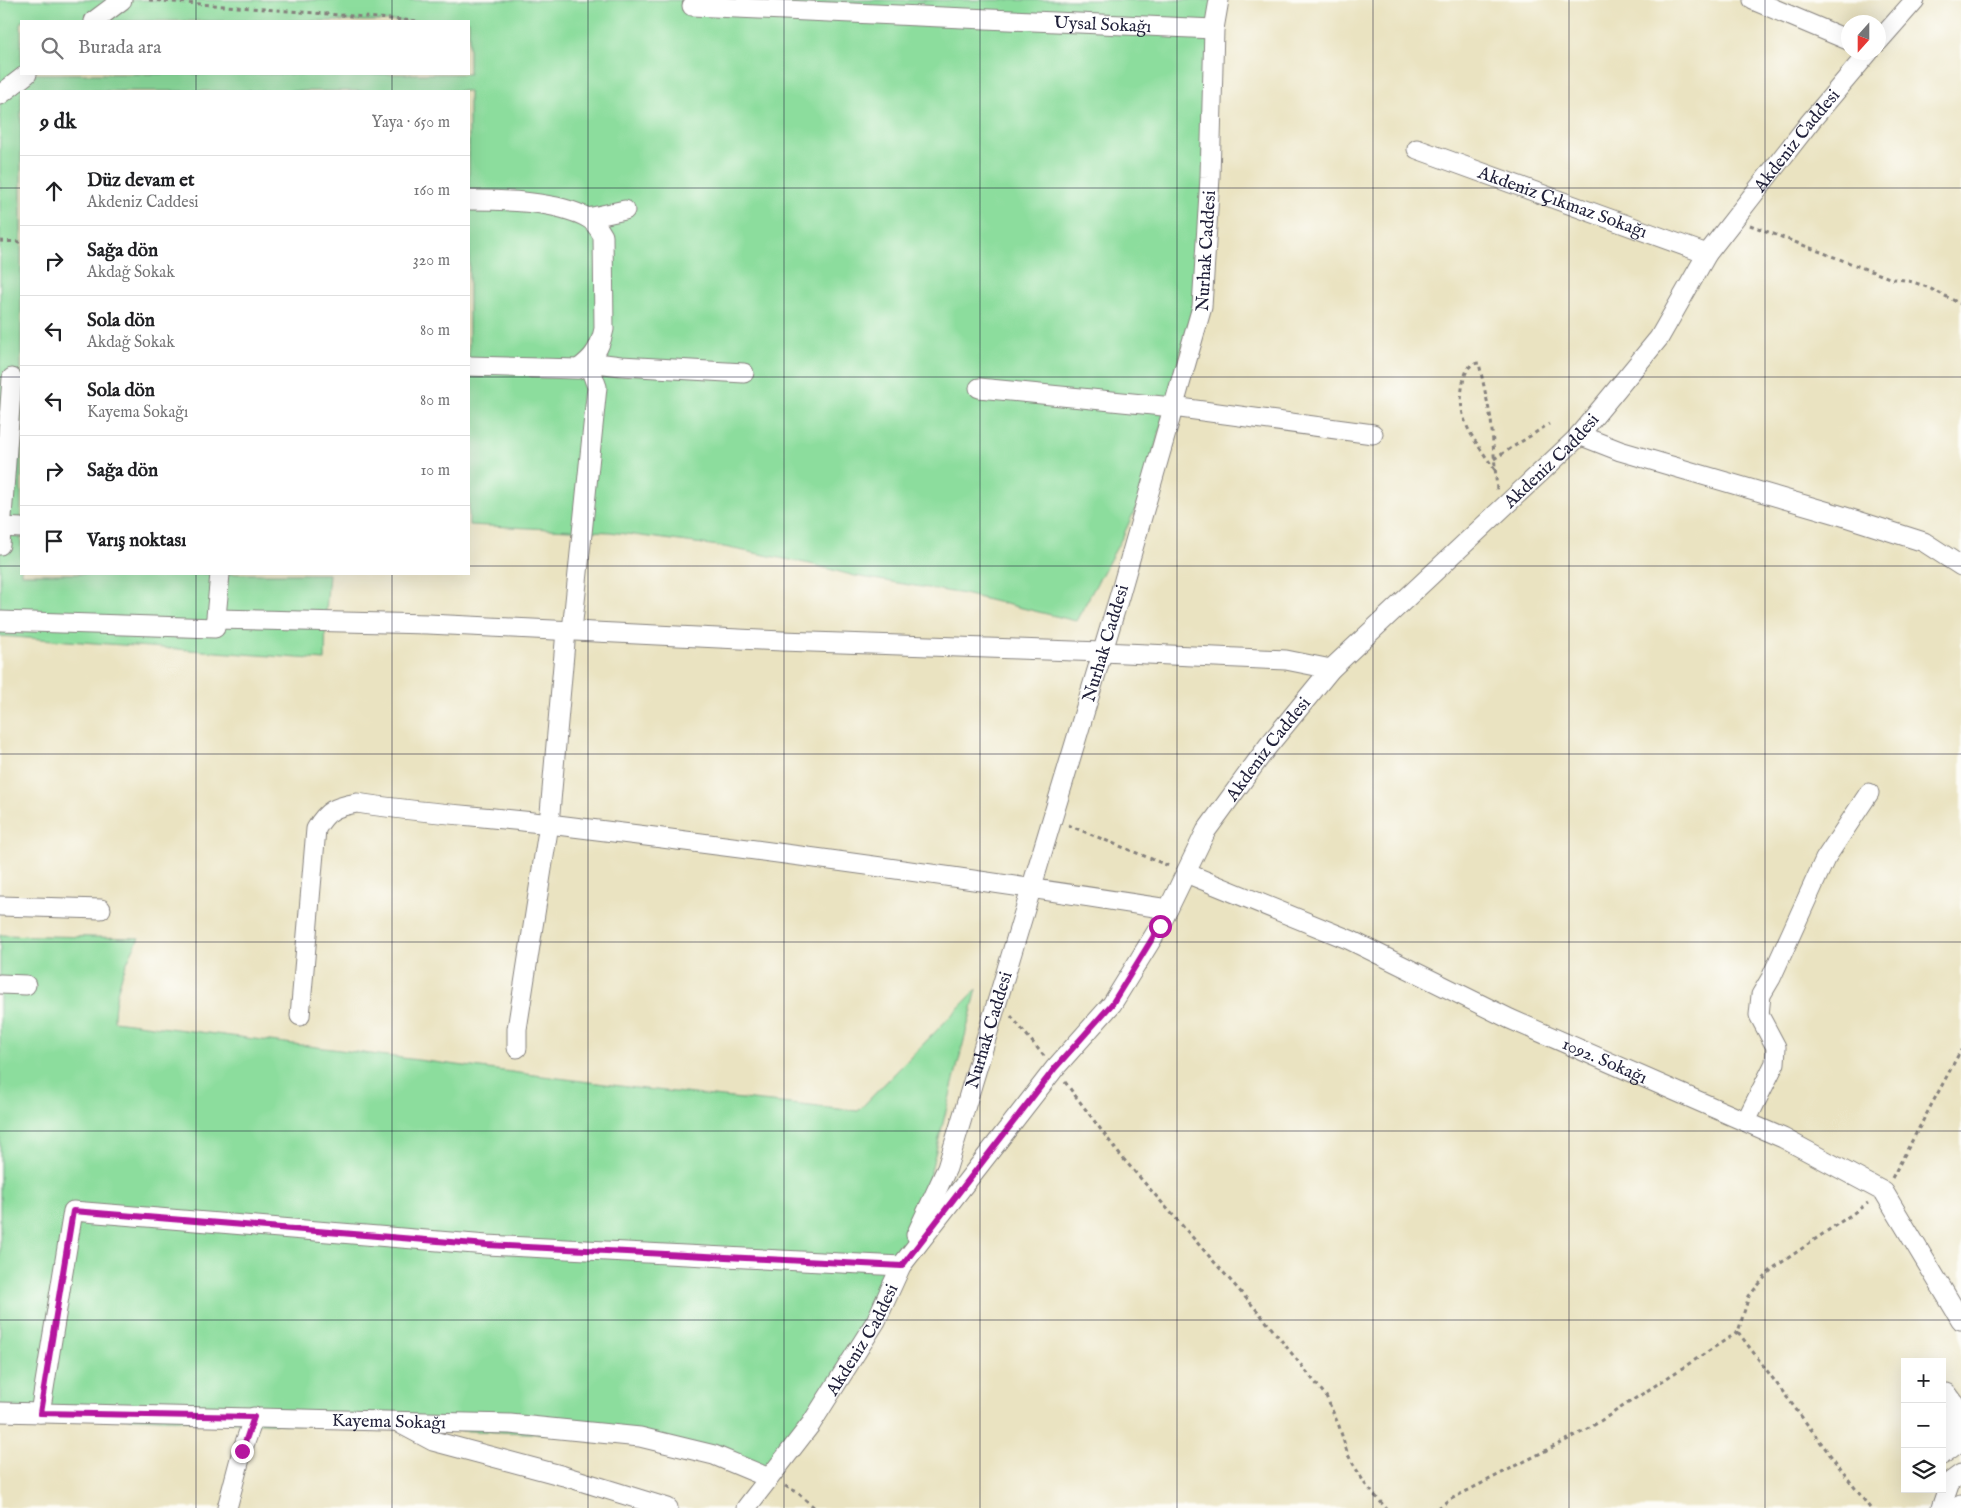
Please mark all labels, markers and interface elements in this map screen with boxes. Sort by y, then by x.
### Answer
street label: Uysal Sokağı [1053,12,1152,39]
north arrow [1841,15,1886,60]
search box [20,20,470,75]
icon: search [38,34,66,62]
text: Burada ara [78,36,162,60]
street label: Akdeniz Caddesi [1749,85,1846,198]
text: 9 dk [40,109,76,136]
text: Yaya · 650 m [371,113,450,133]
street label: Akdeniz Çıkmaz Sokağı [1473,162,1650,244]
text: Düz devam et [87,169,195,193]
icon: ahead [40,177,68,205]
text: 160 m [414,181,450,201]
street label: Nurhak Caddesi [1192,190,1222,312]
text: Akdeniz Caddesi [87,193,199,213]
text: Sağa dön [87,239,158,263]
icon: right [40,247,68,275]
text: 320 m [413,251,450,271]
text: Akdağ Sokak [87,263,175,283]
text: Sola dön [87,309,155,333]
icon: left [40,317,68,345]
text: 80 m [420,321,450,341]
text: Akdağ Sokak [87,333,175,353]
text: Sola dön [87,379,155,403]
icon: left [40,387,68,415]
text: 80 m [420,391,450,411]
text: Kayema Sokağı [87,403,188,423]
street label: Akdeniz Caddesi [1499,409,1605,515]
icon: right [40,457,68,485]
text: Sağa dön [87,459,158,483]
text: 10 m [420,461,450,481]
icon: arrive [40,527,68,555]
text: Varış noktası [87,529,186,553]
street label: Nurhak Caddesi [1078,582,1135,705]
street label: Akdeniz Caddesi [1221,693,1316,807]
route start [1149,915,1172,938]
street label: Nurhak Caddesi [962,969,1019,1092]
street label: 1092. Sokağı [1558,1033,1650,1090]
street label: Akdeniz Caddesi [821,1280,904,1401]
map controls [1901,1358,1946,1493]
button: + [1901,1358,1946,1403]
button: − [1901,1403,1946,1448]
street label: Kayema Sokağı [332,1410,446,1435]
route end [231,1440,254,1463]
button: layers [1901,1448,1946,1493]

